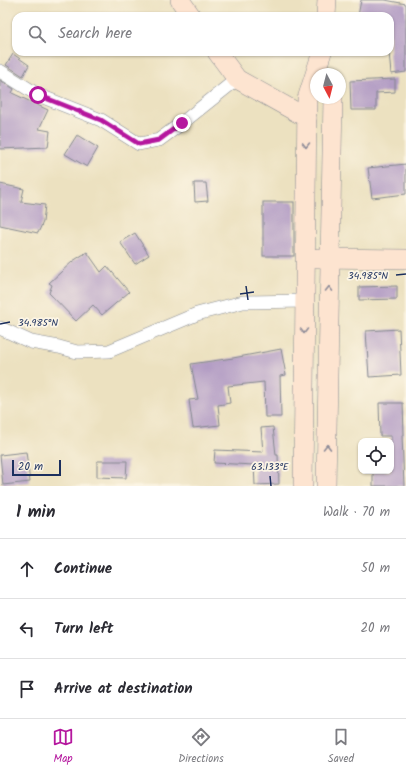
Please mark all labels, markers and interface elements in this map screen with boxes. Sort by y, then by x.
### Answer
search box [12,12,394,56]
text: Search here [58,22,132,46]
icon: search [26,23,48,45]
north arrow [310,68,346,104]
route start [29,86,47,104]
route end [173,114,191,132]
one-way arrow [302,142,310,148]
text: 34.985°N [348,268,388,284]
one-way arrow [325,286,334,292]
text: 34.985°N [18,315,58,331]
one-way arrow [300,328,308,334]
map controls [358,438,394,474]
button: locate [358,438,394,474]
one-way arrow [323,444,331,450]
scale bar [12,458,61,477]
text: 20 m [18,458,43,476]
text: 63.133°E [251,459,290,475]
text: 1 min [16,499,55,526]
text: Walk · 70 m [323,502,390,523]
text: Continue [54,557,112,581]
icon: ahead [16,558,38,580]
text: 50 m [361,558,390,579]
text: Turn left [54,617,114,641]
icon: left [16,618,38,640]
text: 20 m [360,618,390,639]
text: Arrive at destination [54,677,193,701]
icon: arrive [16,678,38,700]
tab: Map [52,726,74,768]
tab: Directions [178,726,224,768]
tab: Saved [328,726,354,768]

